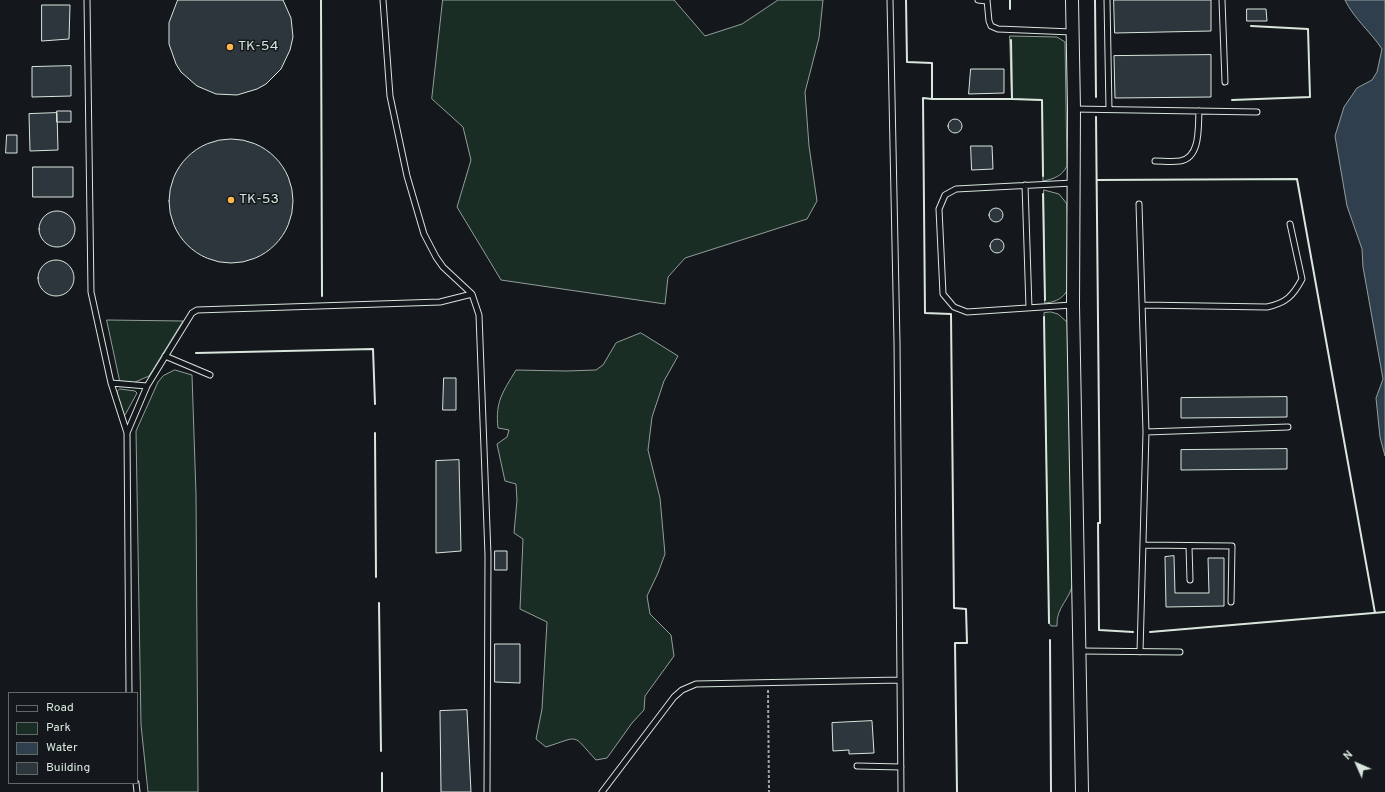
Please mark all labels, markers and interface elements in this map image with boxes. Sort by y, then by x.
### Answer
place label: TK-54 [238,39,278,55]
marker: TK-54 [225,42,235,52]
place label: TK-53 [239,192,279,208]
marker: TK-53 [226,195,236,205]
legend [8,692,138,784]
text: Road [46,700,74,716]
text: Park [46,720,71,736]
text: Water [46,740,78,756]
north arrow [1337,744,1377,784]
text: N [1341,748,1356,763]
text: Building [46,760,90,776]

